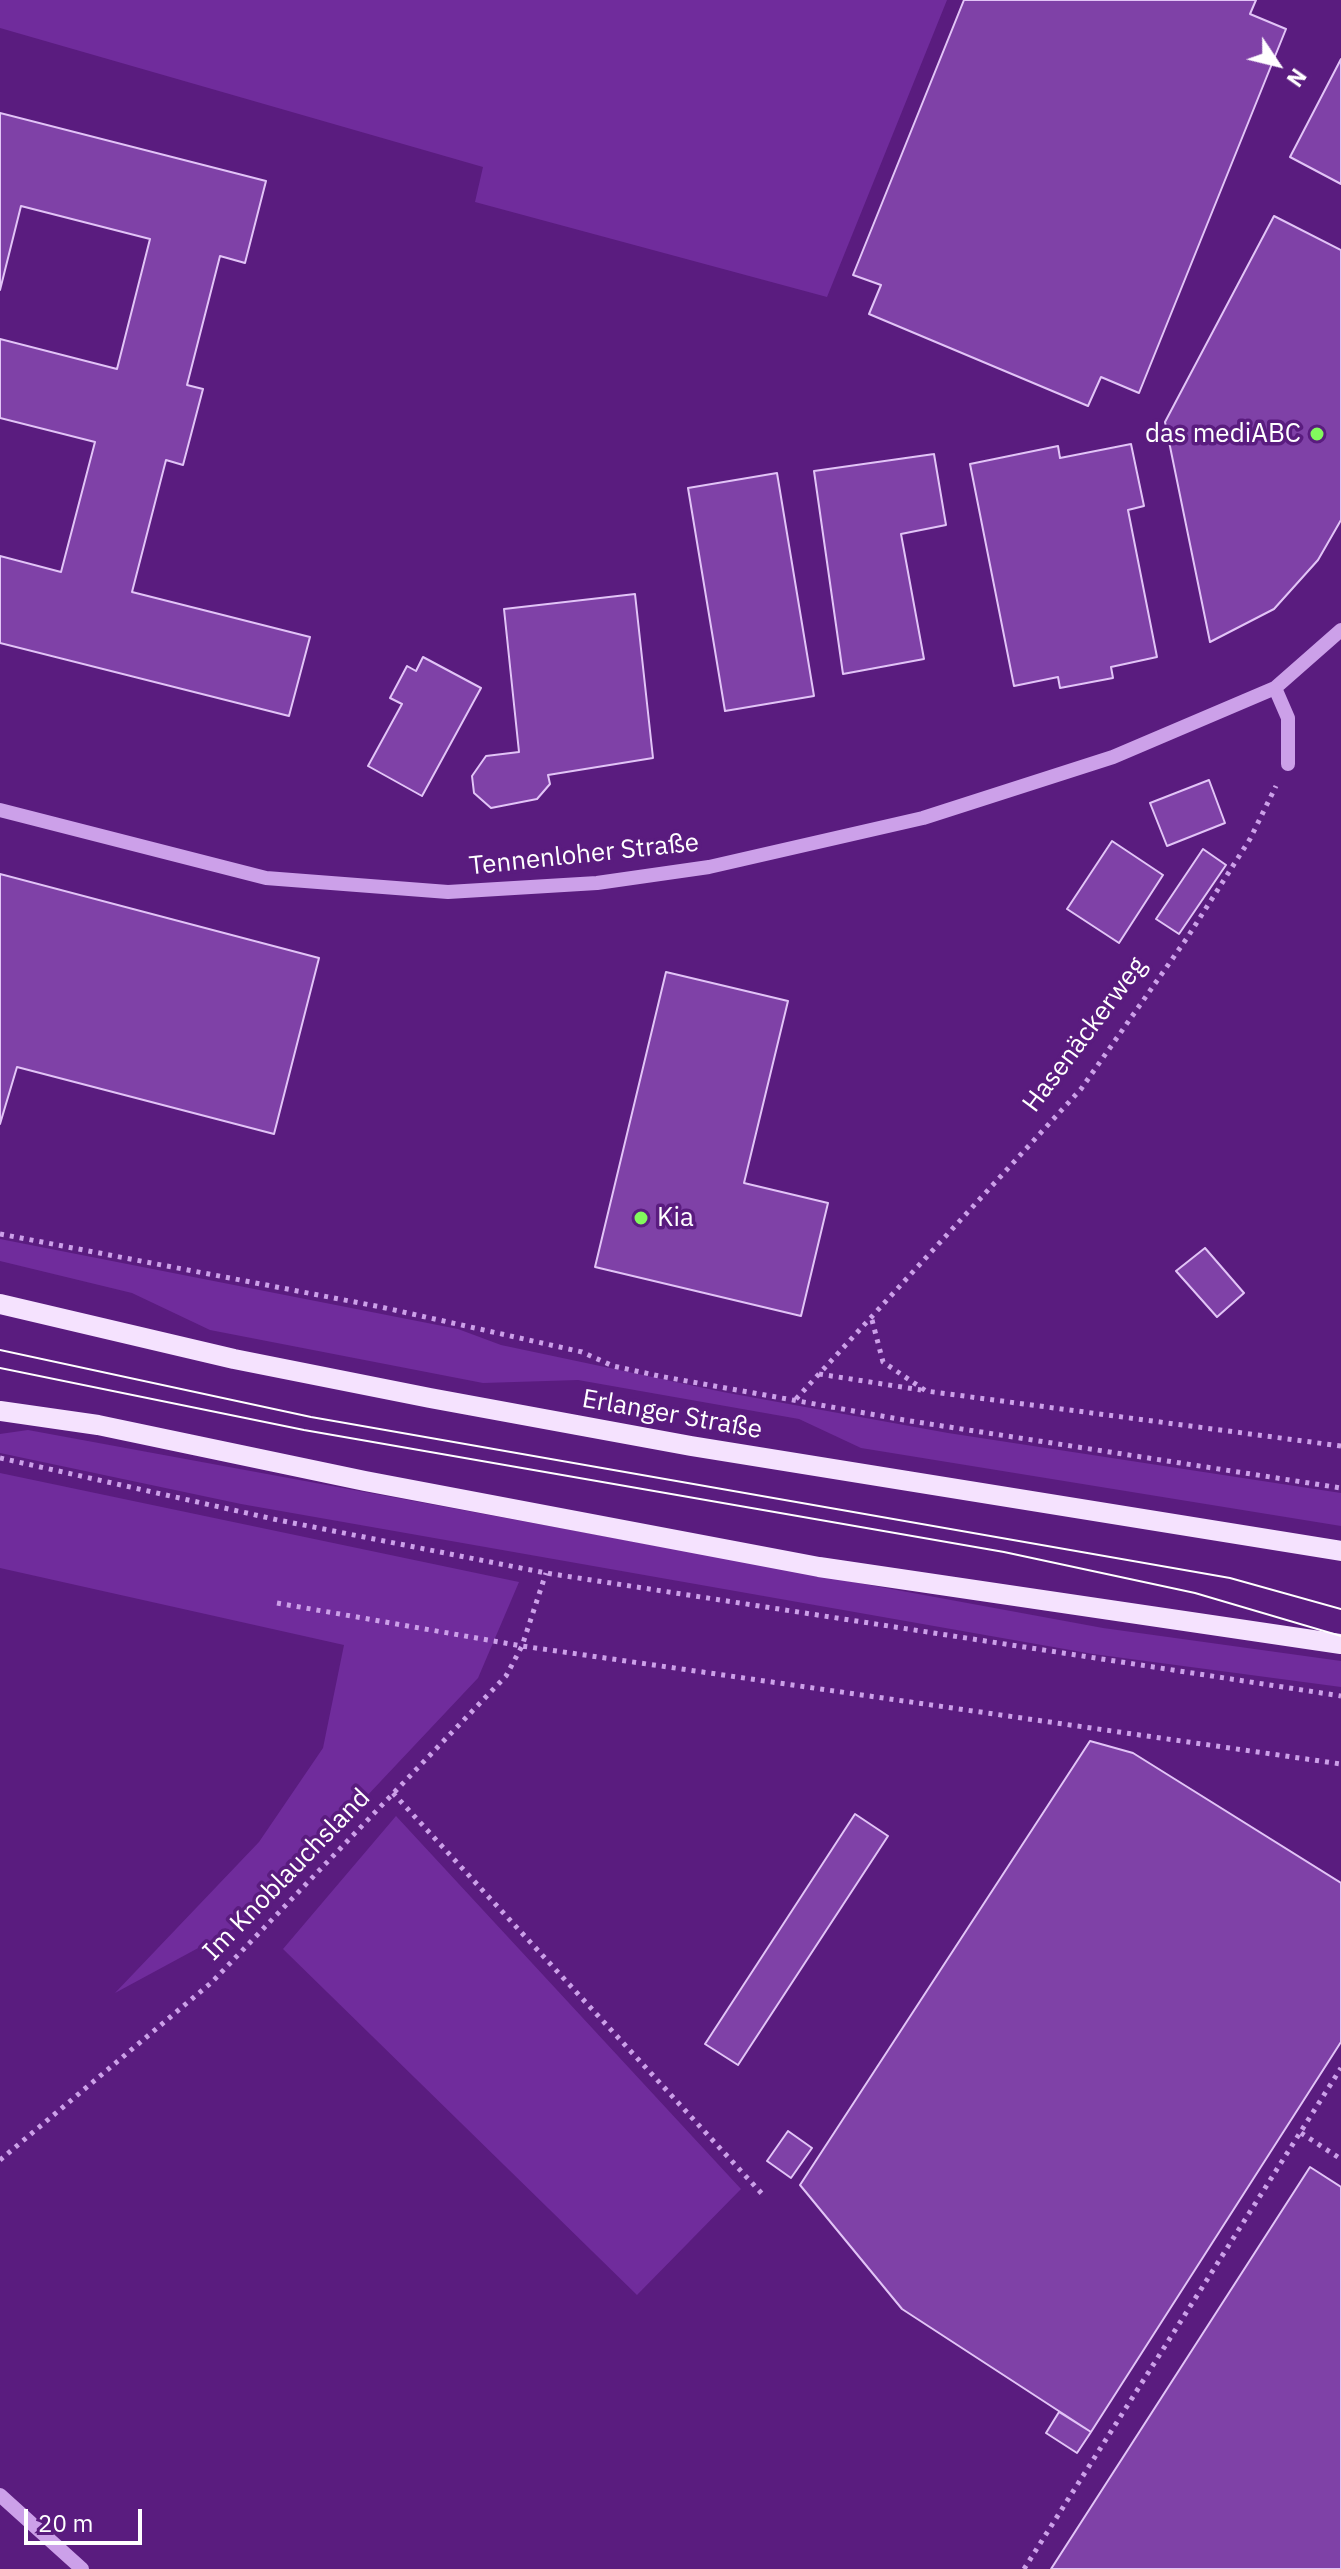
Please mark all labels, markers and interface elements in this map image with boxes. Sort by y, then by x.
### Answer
north arrow [1237,24,1317,104]
text: N [1281,63,1314,93]
place label: das mediABC [1145,418,1301,450]
marker: das mediABC [1308,425,1326,443]
street label: Tennenloher Straße [468,827,700,883]
street label: Hasenäckerweg [1017,951,1153,1119]
place label: Kia [657,1202,694,1234]
marker: Kia [632,1209,650,1227]
street label: Erlanger Straße [579,1384,765,1446]
street label: Im Knoblauchsland [197,1783,377,1967]
scale bar [28,2493,146,2543]
text: 20 m [38,2507,93,2539]

